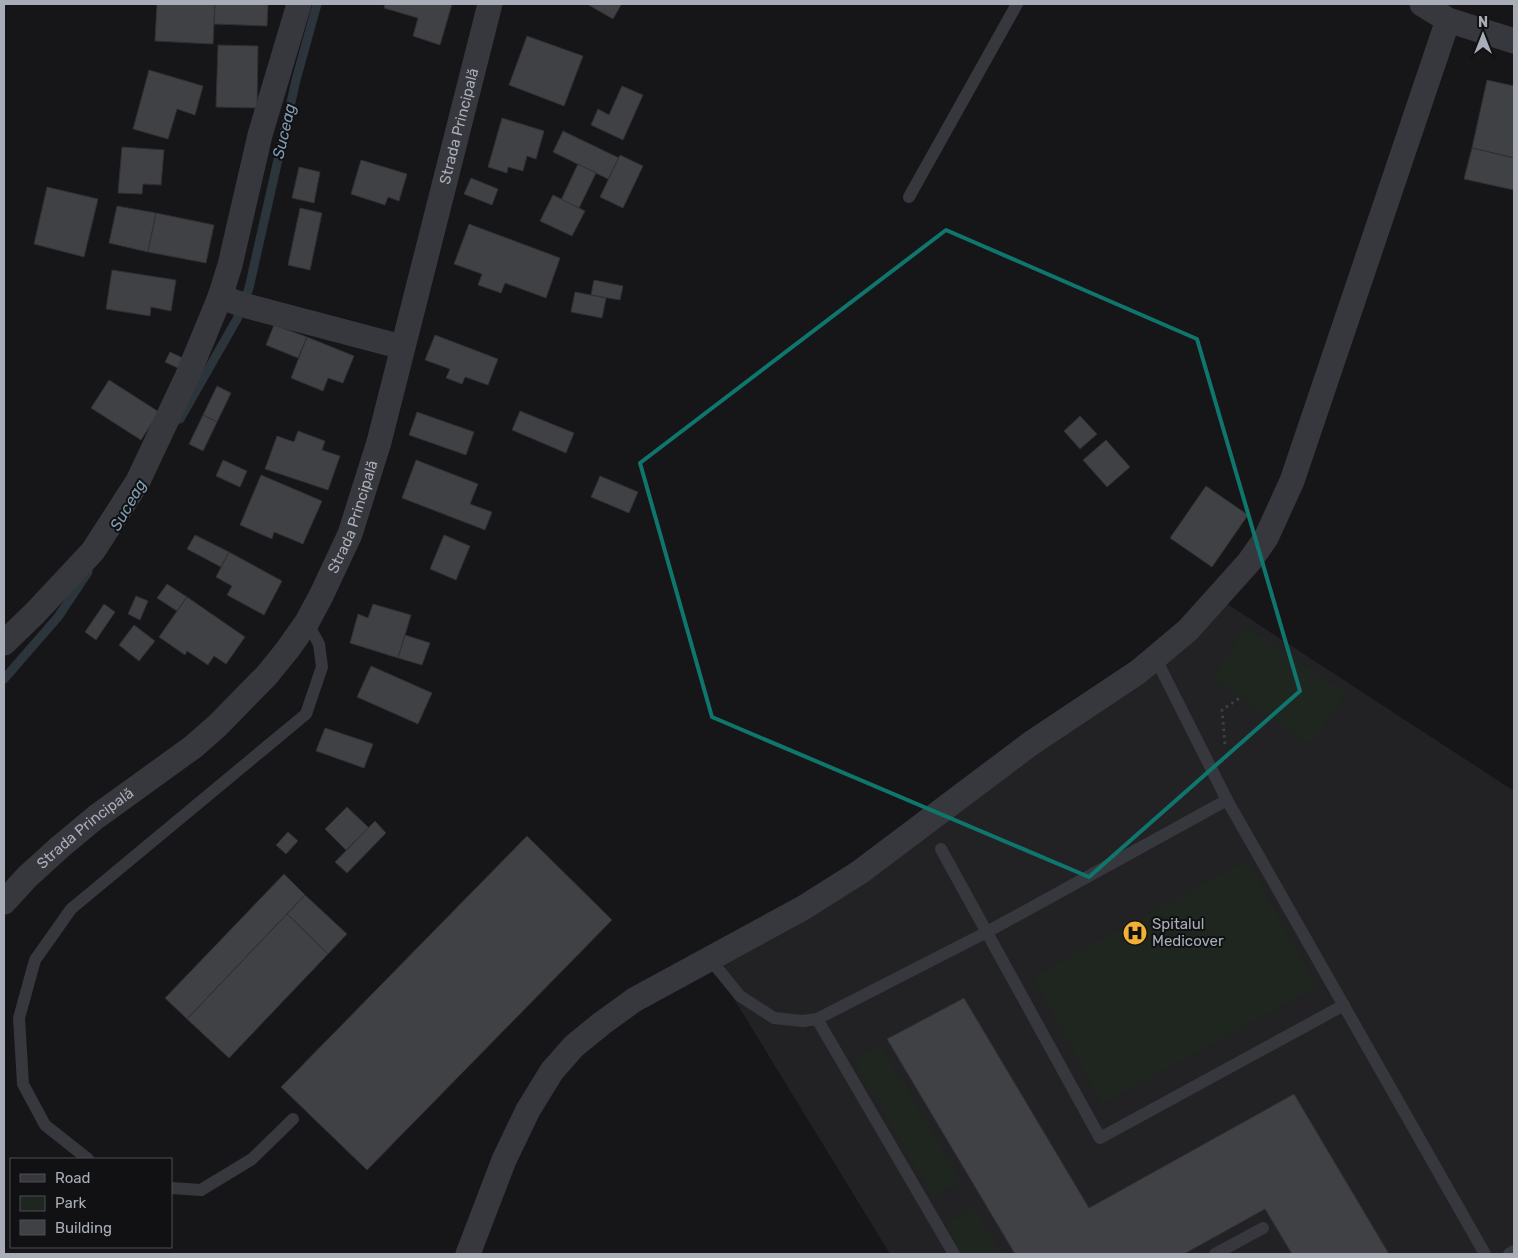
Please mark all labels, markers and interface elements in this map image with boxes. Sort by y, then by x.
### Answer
north arrow [1458,10,1508,60]
text: N [1478,14,1488,31]
street label: Strada Principală [436,66,482,186]
water label: Suceag [268,101,300,161]
street label: Strada Principală [324,458,382,576]
water label: Suceag [106,476,151,534]
street label: Strada Principală [33,784,137,873]
place label: Spitalul Medicover [1152,915,1224,950]
hospital icon: Spitalul Medicover [1122,920,1148,946]
legend [10,1158,172,1248]
text: Road [55,1169,91,1187]
text: Park [55,1194,86,1212]
text: Building [55,1219,112,1237]

